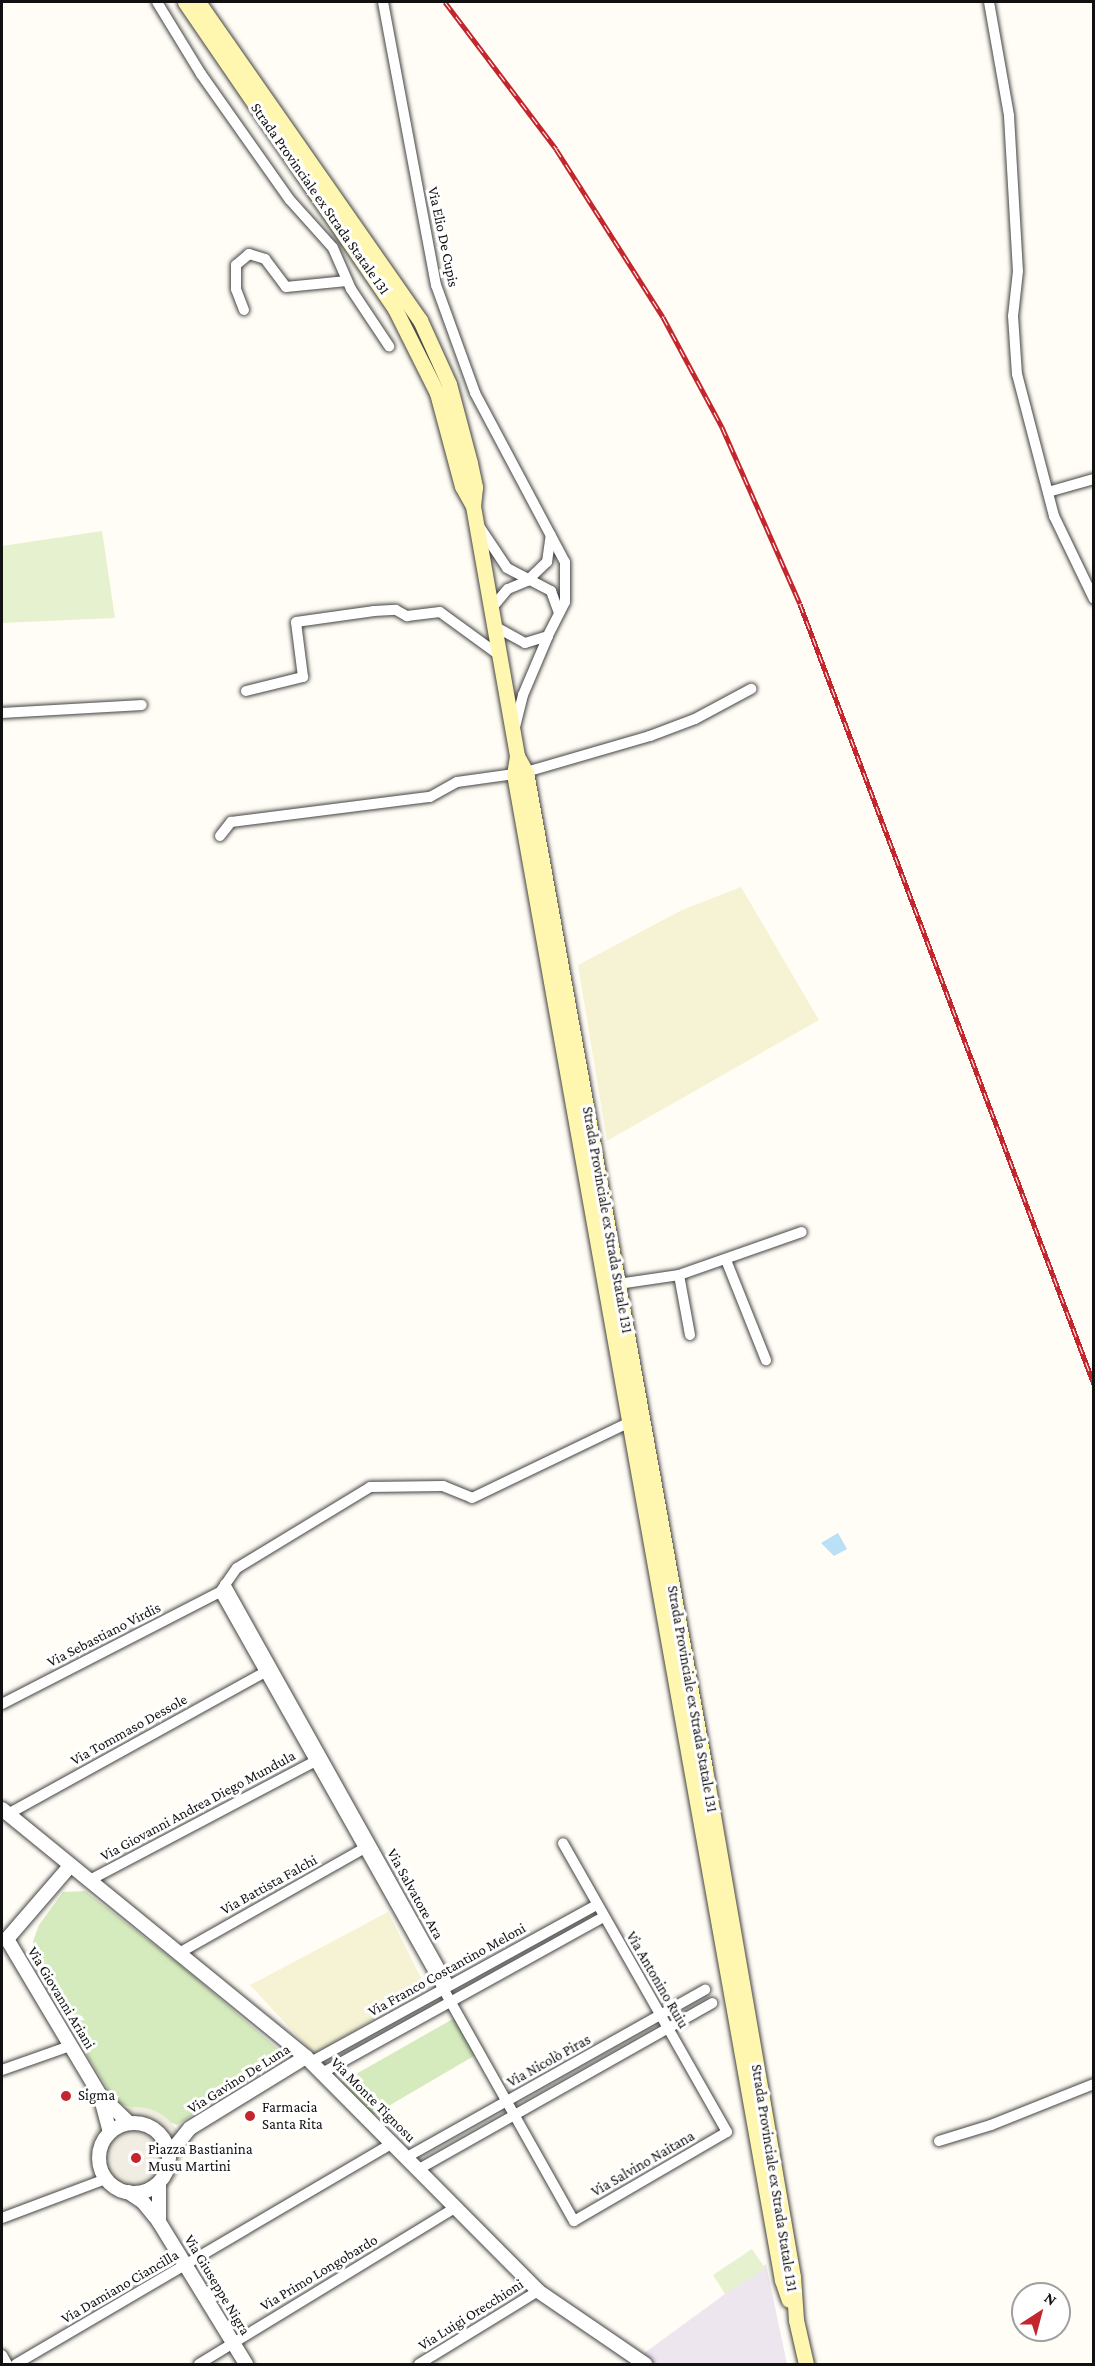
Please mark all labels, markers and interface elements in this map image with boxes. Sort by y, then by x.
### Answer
street label: Strada Provinciale ex Strada Statale 131 [247,100,393,298]
street label: Via Elio De Cupis [424,185,462,289]
street label: Strada Provinciale ex Strada Statale 131 [578,1105,636,1335]
street label: Strada Provinciale ex Strada Statale 131 [663,1584,721,1814]
street label: Via Sebastiano Virdis [44,1599,164,1671]
street label: Via Tommaso Dessole [68,1690,190,1770]
street label: Via Giovanni Andrea Diego Mundula [97,1747,299,1865]
street label: Via Salvatore Ara [383,1846,447,1942]
street label: Via Battista Falchi [218,1851,320,1919]
street label: Via Franco Costantino Meloni [365,1919,529,2021]
street label: Via Antonino Ruiu [622,1928,692,2032]
street label: Via Giovanni Ariani [23,1944,99,2052]
street label: Via Nicolò Piras [504,2031,594,2091]
street label: Via Gavino De Luna [185,2040,293,2118]
street label: Via Monte Tignosu [327,2054,419,2146]
street label: Strada Provinciale ex Strada Statale 131 [747,2063,801,2293]
place label: Sigma [78,2087,115,2105]
marker: Sigma [59,2089,73,2103]
place label: Farmacia Santa Rita [262,2098,323,2133]
marker: Farmacia Santa Rita [243,2109,257,2123]
street label: Via Salvino Naitana [588,2127,698,2201]
place label: Piazza Bastianina Musu Martini [148,2140,253,2175]
marker: Piazza Bastianina Musu Martini [129,2151,143,2165]
street label: Via Giuseppe Nigra [180,2231,254,2339]
street label: Via Primo Longobardo [257,2231,381,2315]
street label: Via Damiano Ciancilla [58,2246,182,2328]
street label: Via Luigi Orecchioni [415,2275,527,2355]
north arrow [1011,2282,1071,2342]
text: N [1041,2289,1060,2309]

